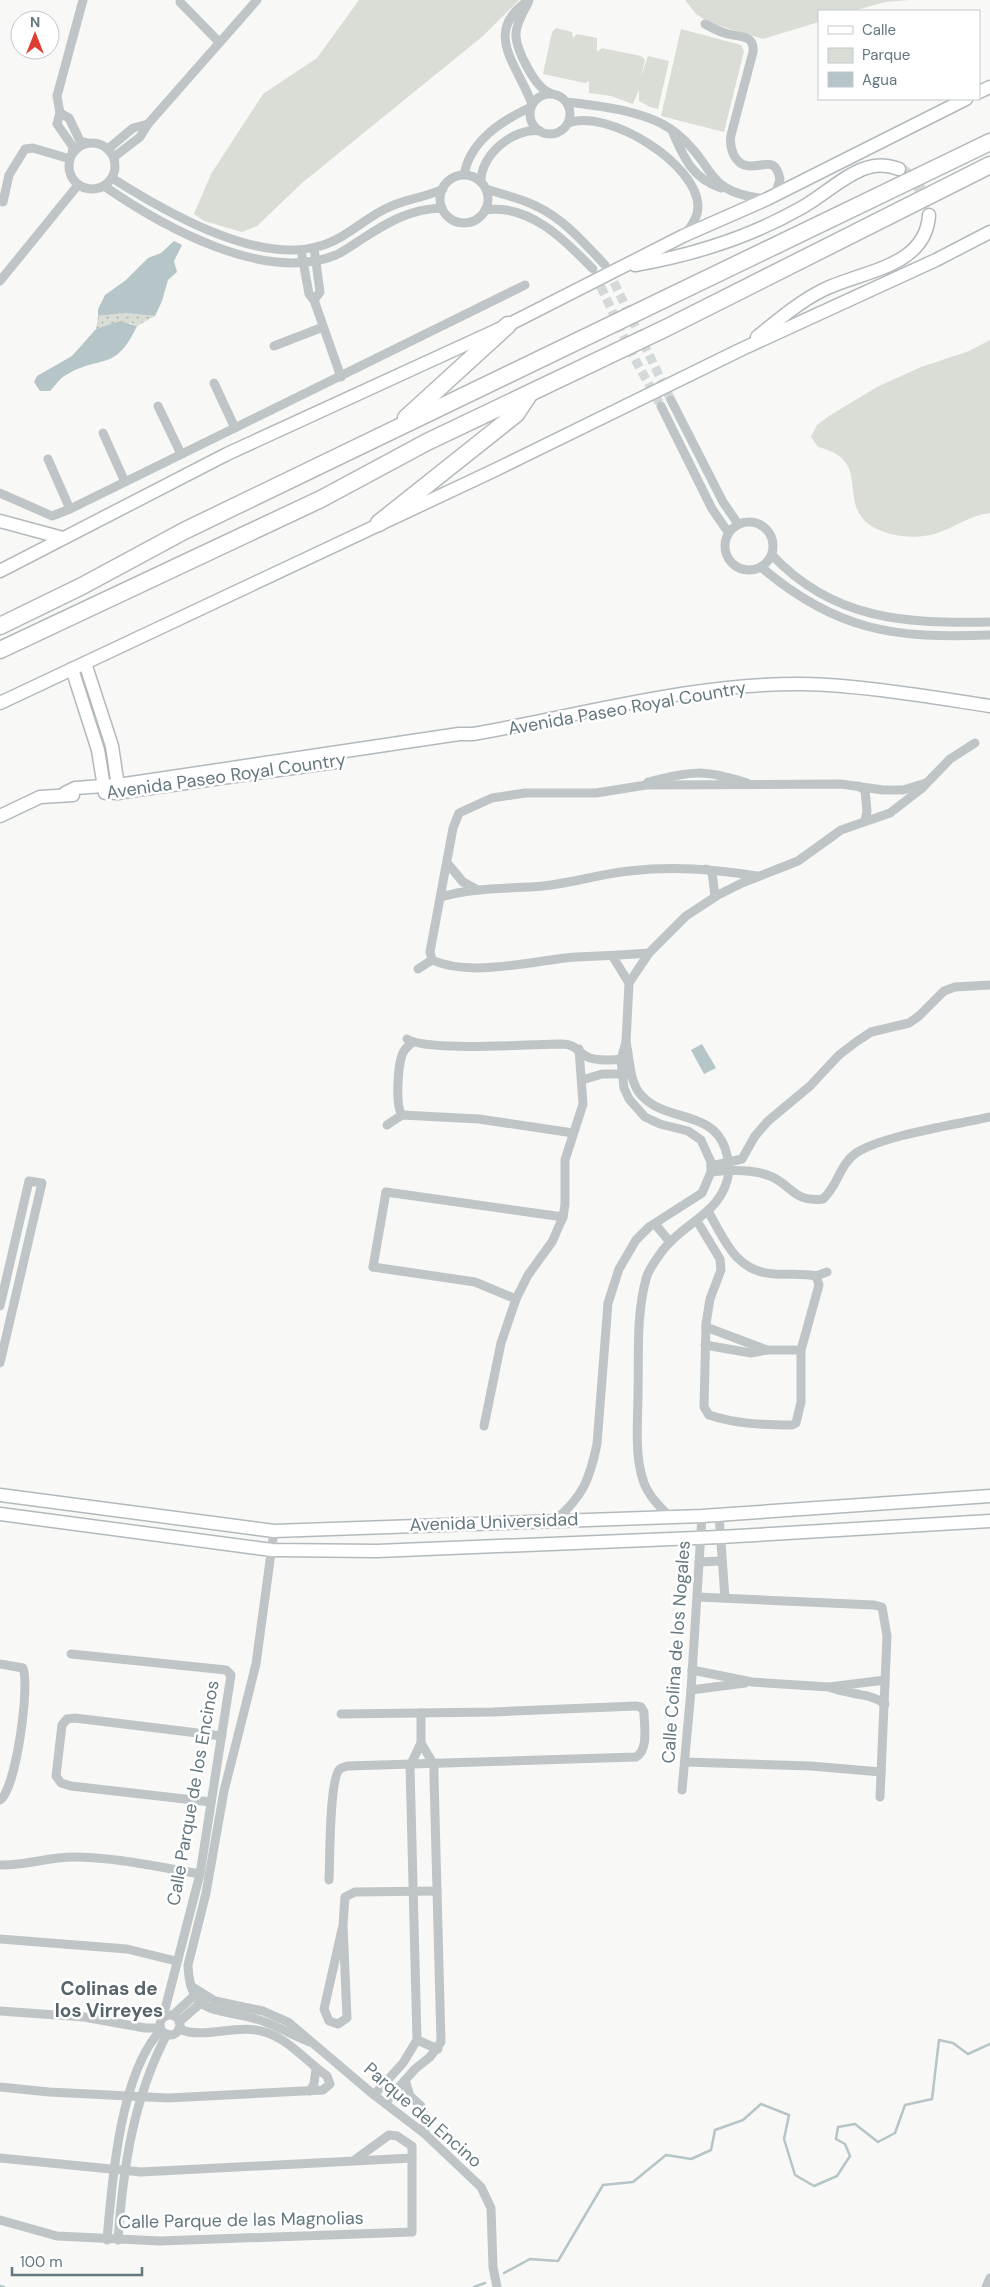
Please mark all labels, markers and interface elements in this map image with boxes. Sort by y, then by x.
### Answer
north arrow [10,10,60,60]
legend [818,10,980,100]
text: N [30,13,40,31]
text: Calle [862,20,896,40]
text: Parque [862,45,910,65]
text: Agua [862,70,897,90]
street label: Avenida Paseo Royal Country [506,675,748,741]
street label: Avenida Paseo Royal Country [105,747,347,805]
street label: Avenida Universidad [409,1507,579,1537]
street label: Calle Colina de los Nogales [656,1540,696,1764]
street label: Calle Parque de los Encinos [161,1678,225,1908]
district label: Colinas de los Virreyes [55,1976,163,2023]
street label: Parque del Encino [359,2057,487,2173]
street label: Calle Parque de las Magnolias [118,2206,364,2234]
scale bar [12,2244,142,2276]
text: 100 m [20,2252,63,2272]

